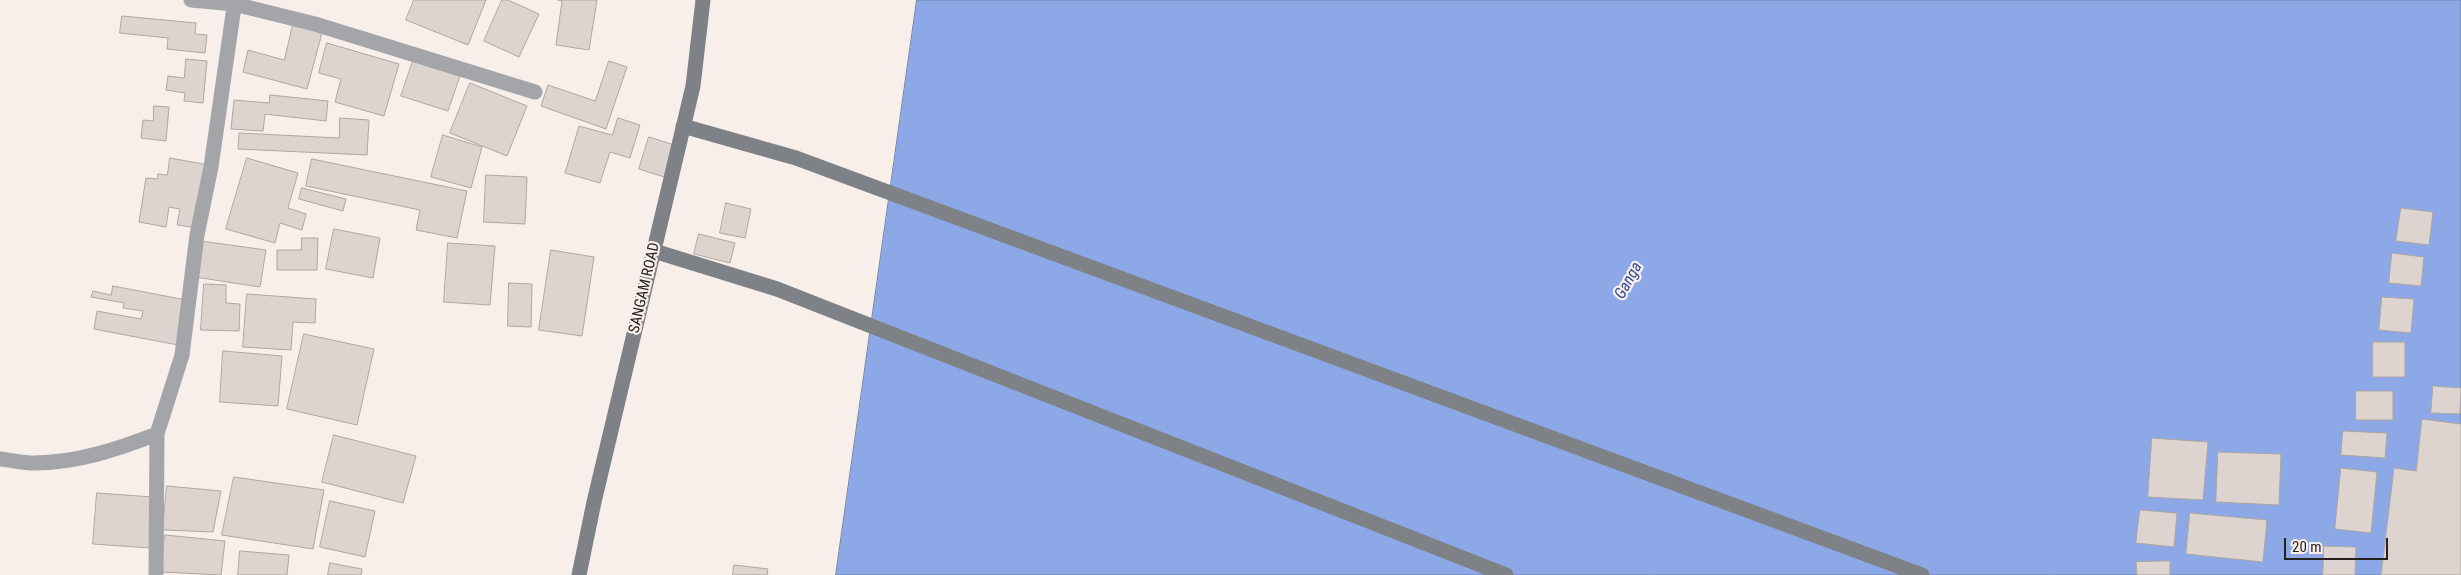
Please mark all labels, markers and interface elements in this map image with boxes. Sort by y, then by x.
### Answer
street label: SANGAM ROAD [626,241,664,335]
water label: Ganga [1611,259,1647,303]
scale bar [2286,528,2390,560]
text: 20 m [2292,538,2322,556]

